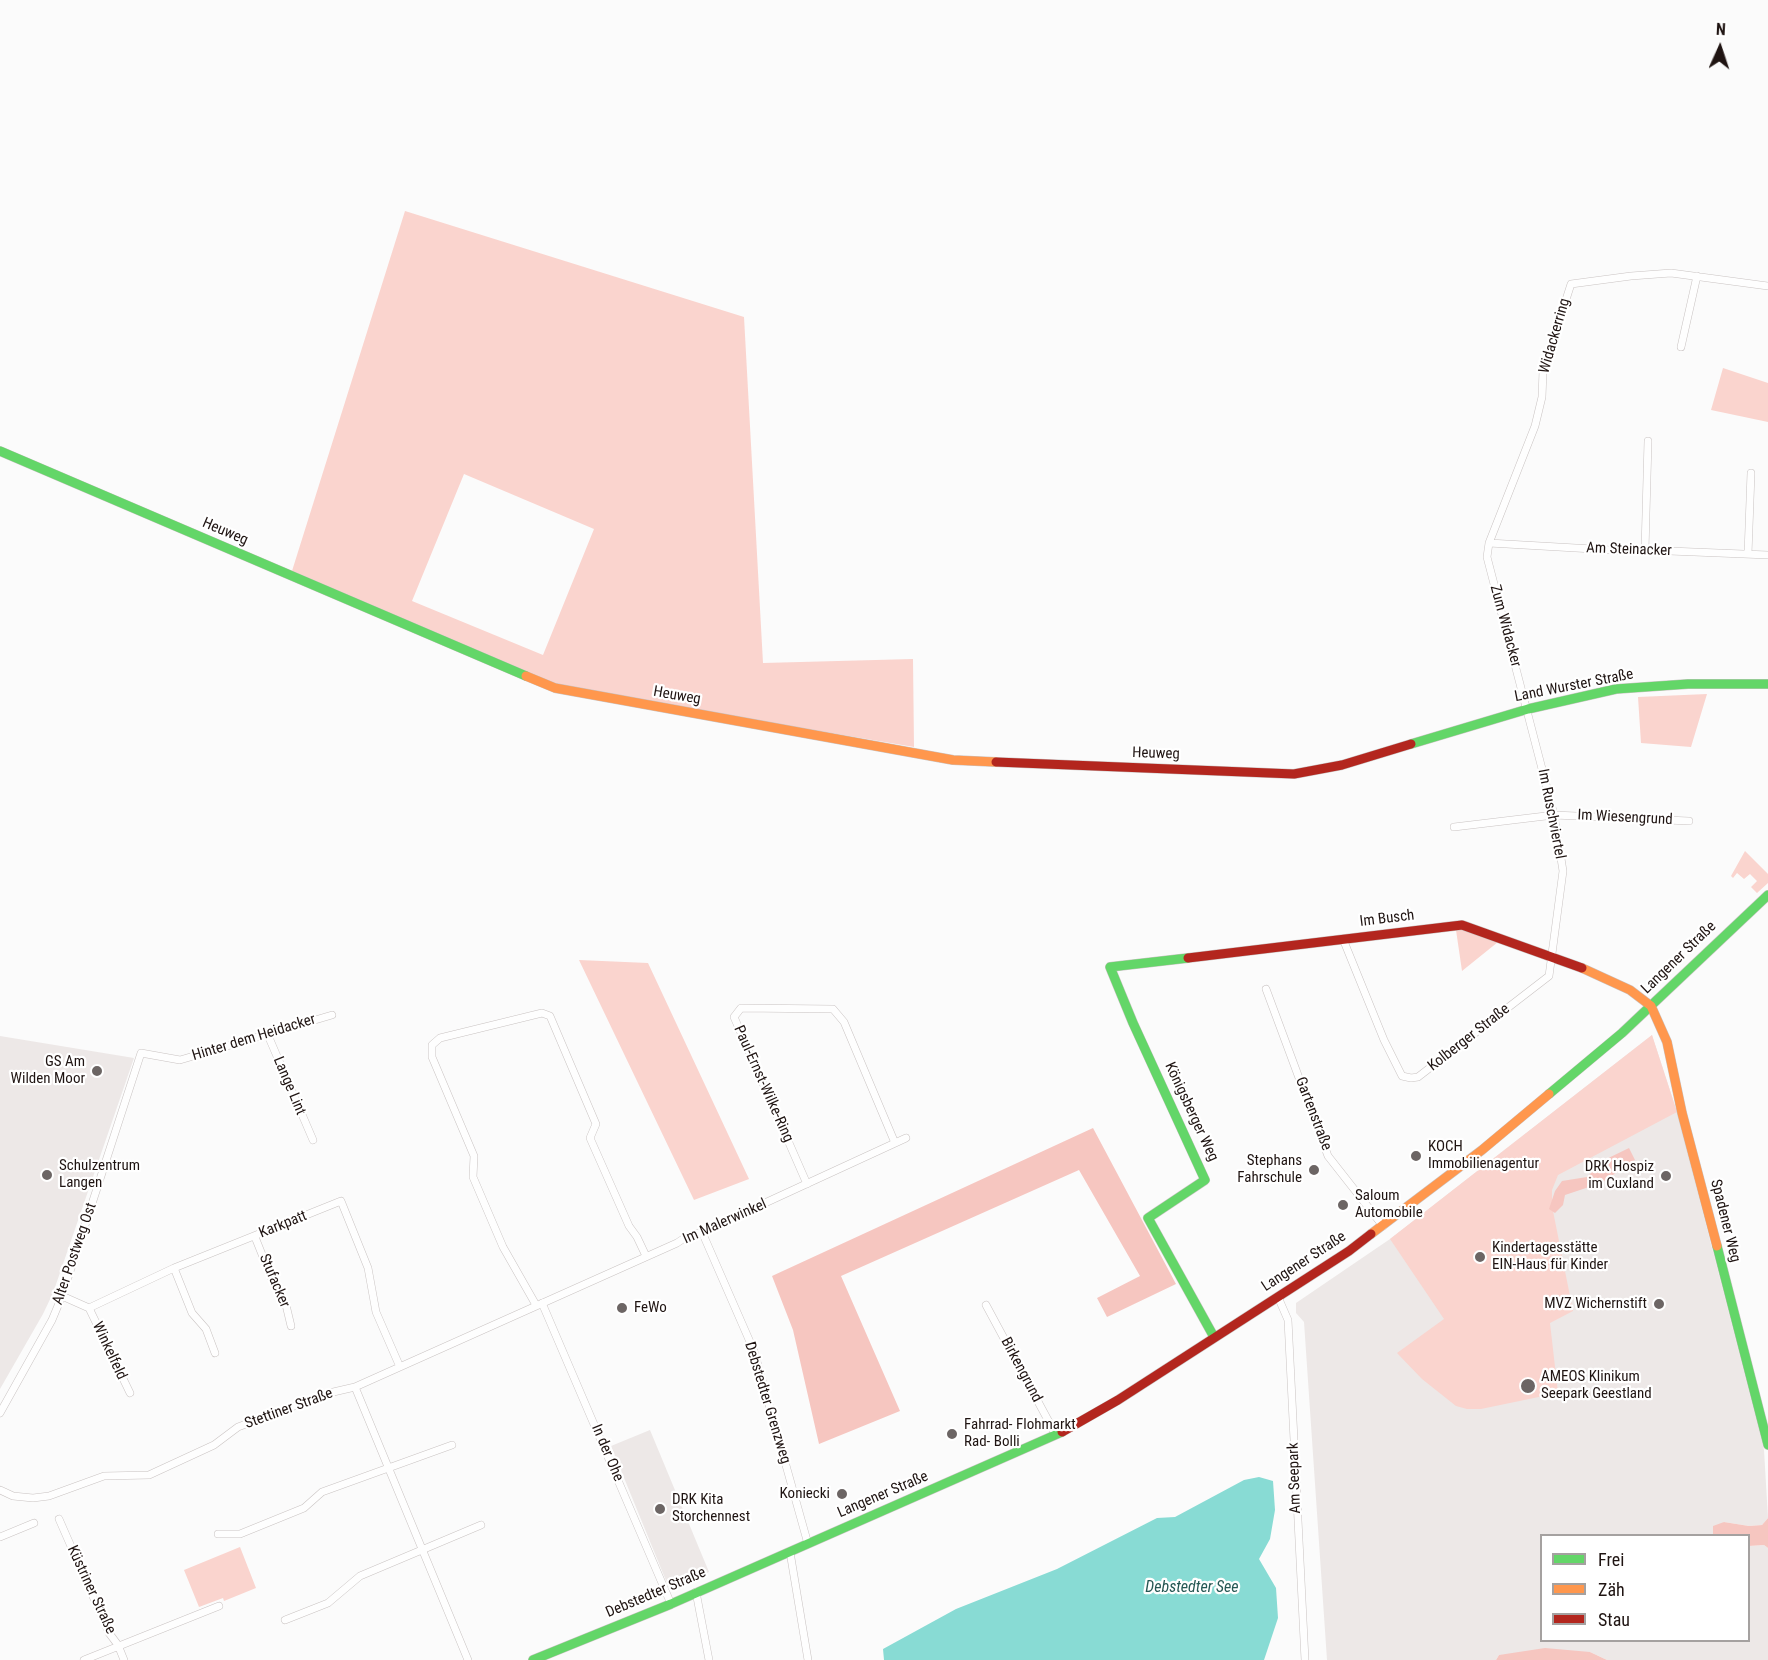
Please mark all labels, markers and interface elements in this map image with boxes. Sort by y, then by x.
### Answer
north arrow [1690,18,1750,78]
text: N [1716,20,1726,39]
street label: Widackerring [1536,296,1574,376]
street label: Heuweg [200,514,250,550]
street label: Am Steinacker [1586,540,1672,560]
street label: Zum Widacker [1485,583,1525,669]
street label: Land Wurster Straße [1513,666,1635,706]
street label: Heuweg [652,683,702,709]
street label: Heuweg [1132,744,1180,764]
street label: Im Ruschviertel [1533,767,1569,861]
street label: Im Wiesengrund [1577,807,1673,829]
street label: Im Busch [1359,907,1415,931]
street label: Langener Straße [1638,918,1720,998]
street label: Kolberger Straße [1425,1000,1513,1076]
street label: Hinter dem Heidacker [190,1011,318,1065]
street label: Paul-Ernst-Wilke-Ring [729,1023,797,1145]
place label: GS Am Wilden Moor [11,1053,85,1088]
street label: Lange Lint [269,1054,309,1118]
street label: Königsberger Weg [1160,1060,1222,1164]
marker: GS Am Wilden Moor [90,1064,104,1078]
street label: Gartenstraße [1291,1075,1335,1153]
place label: KOCH Immobilienagentur [1428,1138,1539,1173]
marker: KOCH Immobilienagentur [1409,1149,1423,1163]
place label: Stephans Fahrschule [1237,1152,1302,1187]
place label: Schulzentrum Langen [59,1157,140,1192]
place label: DRK Hospiz im Cuxland [1585,1158,1654,1193]
marker: Stephans Fahrschule [1307,1163,1321,1177]
marker: Schulzentrum Langen [40,1168,54,1182]
marker: DRK Hospiz im Cuxland [1659,1169,1673,1183]
street label: Spadener Weg [1706,1178,1744,1264]
place label: Saloum Automobile [1355,1187,1423,1222]
street label: Im Malerwinkel [680,1196,770,1248]
marker: Saloum Automobile [1336,1198,1350,1212]
street label: Alter Postweg Ost [49,1201,101,1307]
street label: Karkpatt [256,1207,310,1243]
street label: Langener Straße [1258,1228,1350,1296]
place label: Kindertagesstätte EIN-Haus für Kinder [1492,1239,1608,1274]
marker: Kindertagesstätte EIN-Haus für Kinder [1473,1250,1487,1264]
street label: Stufacker [255,1251,293,1311]
place label: MVZ Wichernstift [1544,1295,1647,1313]
marker: MVZ Wichernstift [1652,1297,1666,1311]
place label: FeWo [634,1299,667,1317]
marker: FeWo [615,1301,629,1315]
street label: Winkelfeld [88,1319,130,1383]
street label: Birkengrund [996,1334,1046,1406]
street label: Debstedter Grenzweg [740,1340,794,1466]
place label: AMEOS Klinikum Seepark Geestland [1541,1368,1652,1403]
marker: AMEOS Klinikum Seepark Geestland [1519,1377,1537,1395]
street label: Stettiner Straße [243,1385,335,1433]
place label: Fahrrad- Flohmarkt Rad- Bolli [964,1416,1076,1451]
street label: In der Ohe [587,1422,627,1484]
marker: Fahrrad- Flohmarkt Rad- Bolli [945,1427,959,1441]
street label: Am Seepark [1285,1442,1305,1514]
street label: Langener Straße [835,1468,931,1522]
place label: Koniecki [780,1485,830,1503]
marker: Koniecki [835,1487,849,1501]
place label: DRK Kita Storchennest [672,1491,750,1526]
marker: DRK Kita Storchennest [653,1502,667,1516]
legend [1540,1534,1750,1642]
street label: Küstriner Straße [63,1543,119,1637]
text: Frei [1598,1549,1624,1570]
street label: Debstedter Straße [603,1564,709,1622]
water label: Debstedter See [1145,1578,1239,1598]
text: Zäh [1598,1579,1625,1600]
text: Stau [1598,1609,1630,1630]

